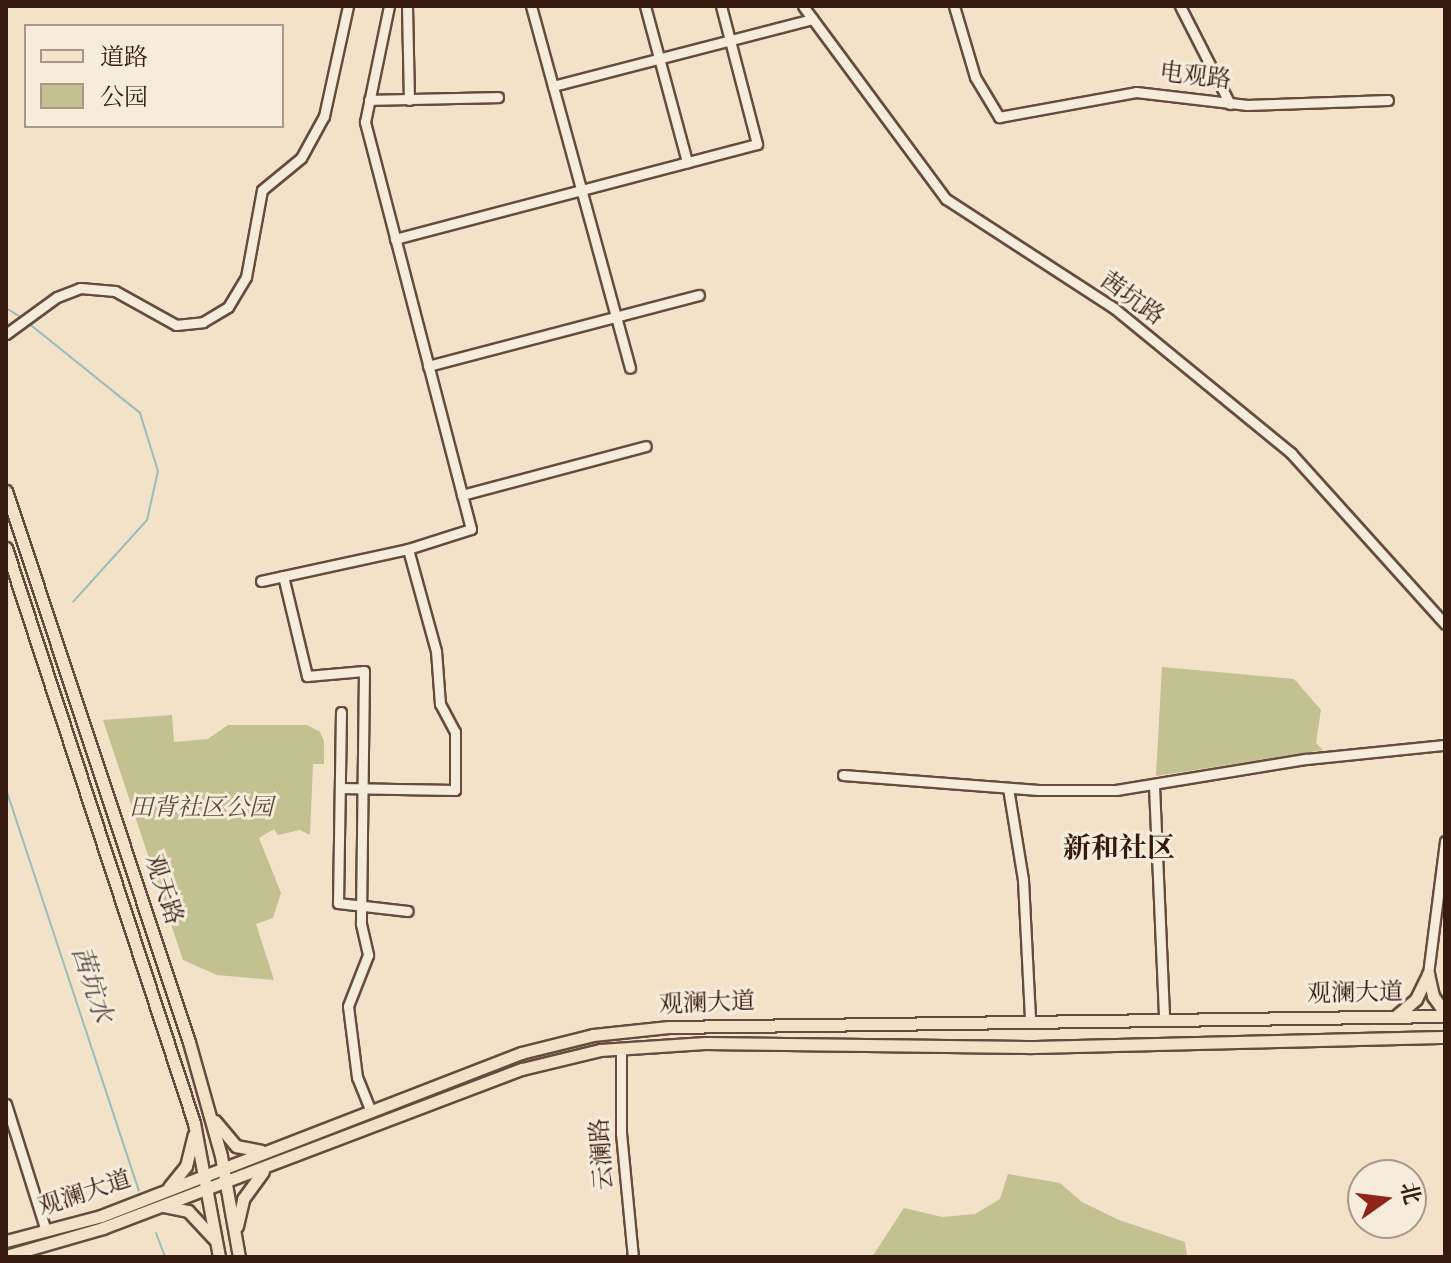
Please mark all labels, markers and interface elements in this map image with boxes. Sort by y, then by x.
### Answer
legend [24,24,284,128]
text: 道路 [100,42,148,76]
street label: 电观路 [1158,59,1232,97]
text: 公园 [100,82,148,116]
street label: 茜坑路 [1093,267,1169,333]
park label: 田背社区公园 [129,796,273,824]
district label: 新和社区 [1063,833,1175,867]
street label: 观天路 [137,851,187,929]
water label: 茜坑水 [63,943,117,1027]
street label: 观澜大道 [1307,980,1403,1010]
street label: 观澜大道 [659,989,755,1021]
street label: 云澜路 [587,1117,621,1191]
north arrow [1347,1159,1427,1239]
street label: 观澜大道 [35,1166,135,1224]
text: 北 [1391,1179,1427,1208]

